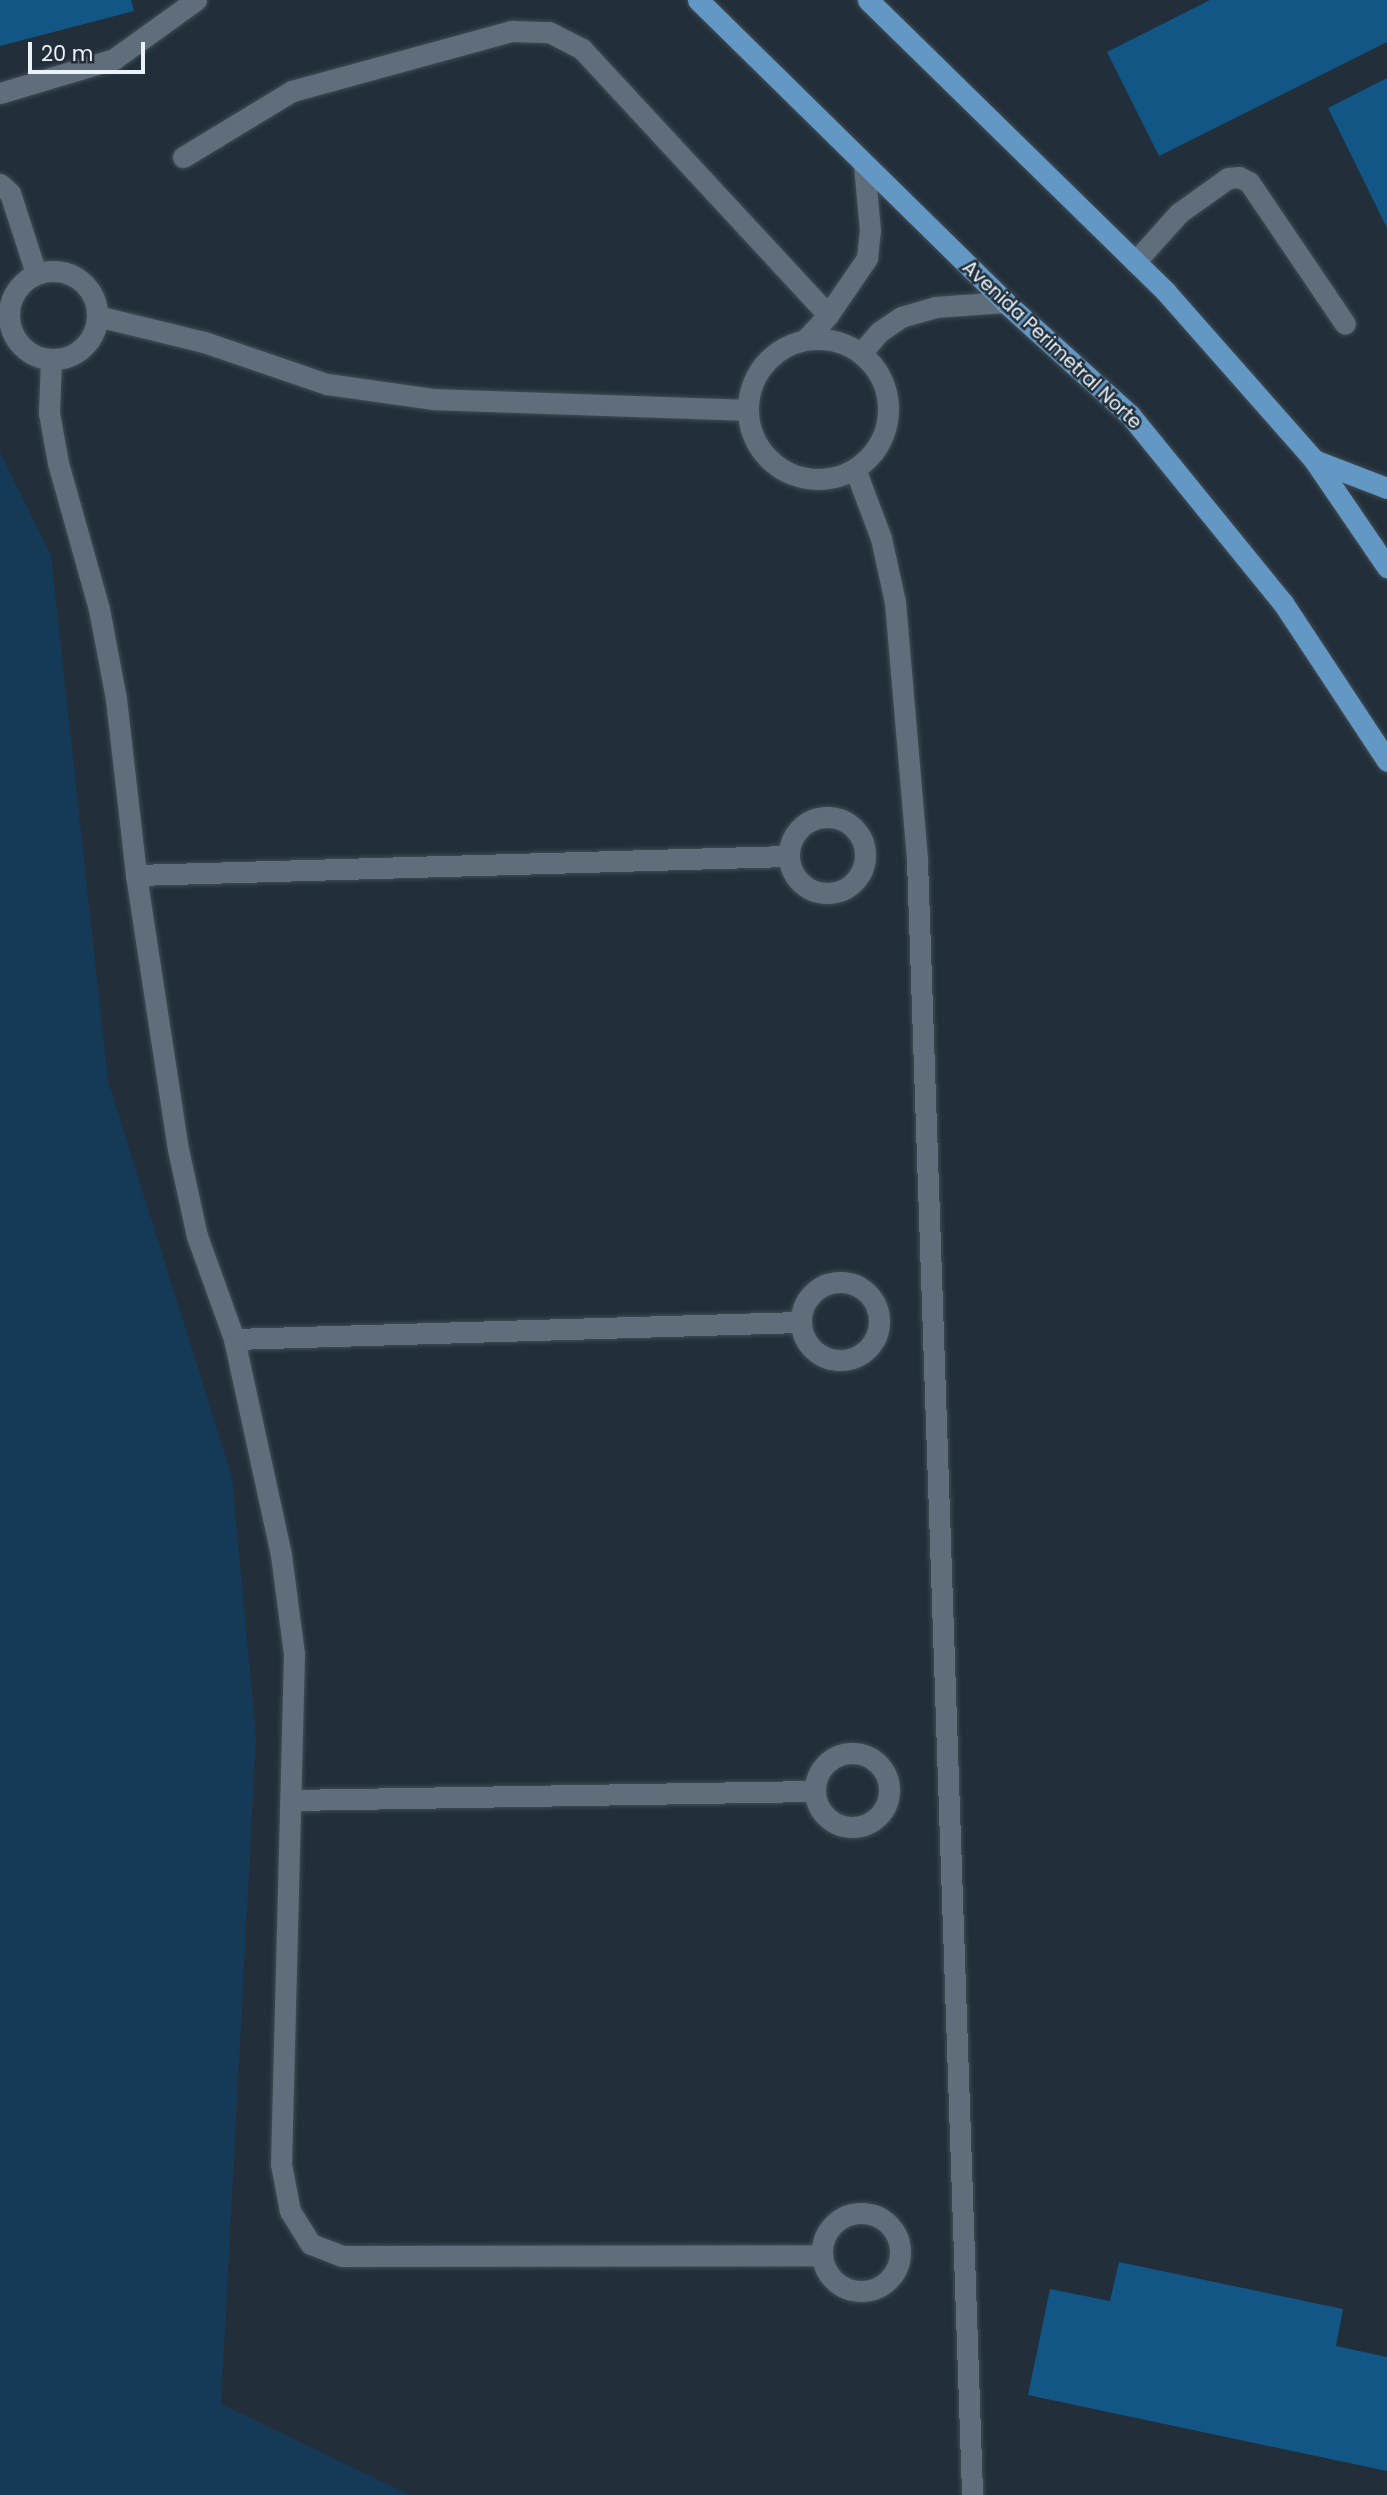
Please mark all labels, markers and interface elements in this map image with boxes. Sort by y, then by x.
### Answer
scale bar [32,28,149,72]
text: 20 m [41,39,94,68]
street label: Avenida Perimetral Norte [958,256,1146,434]

